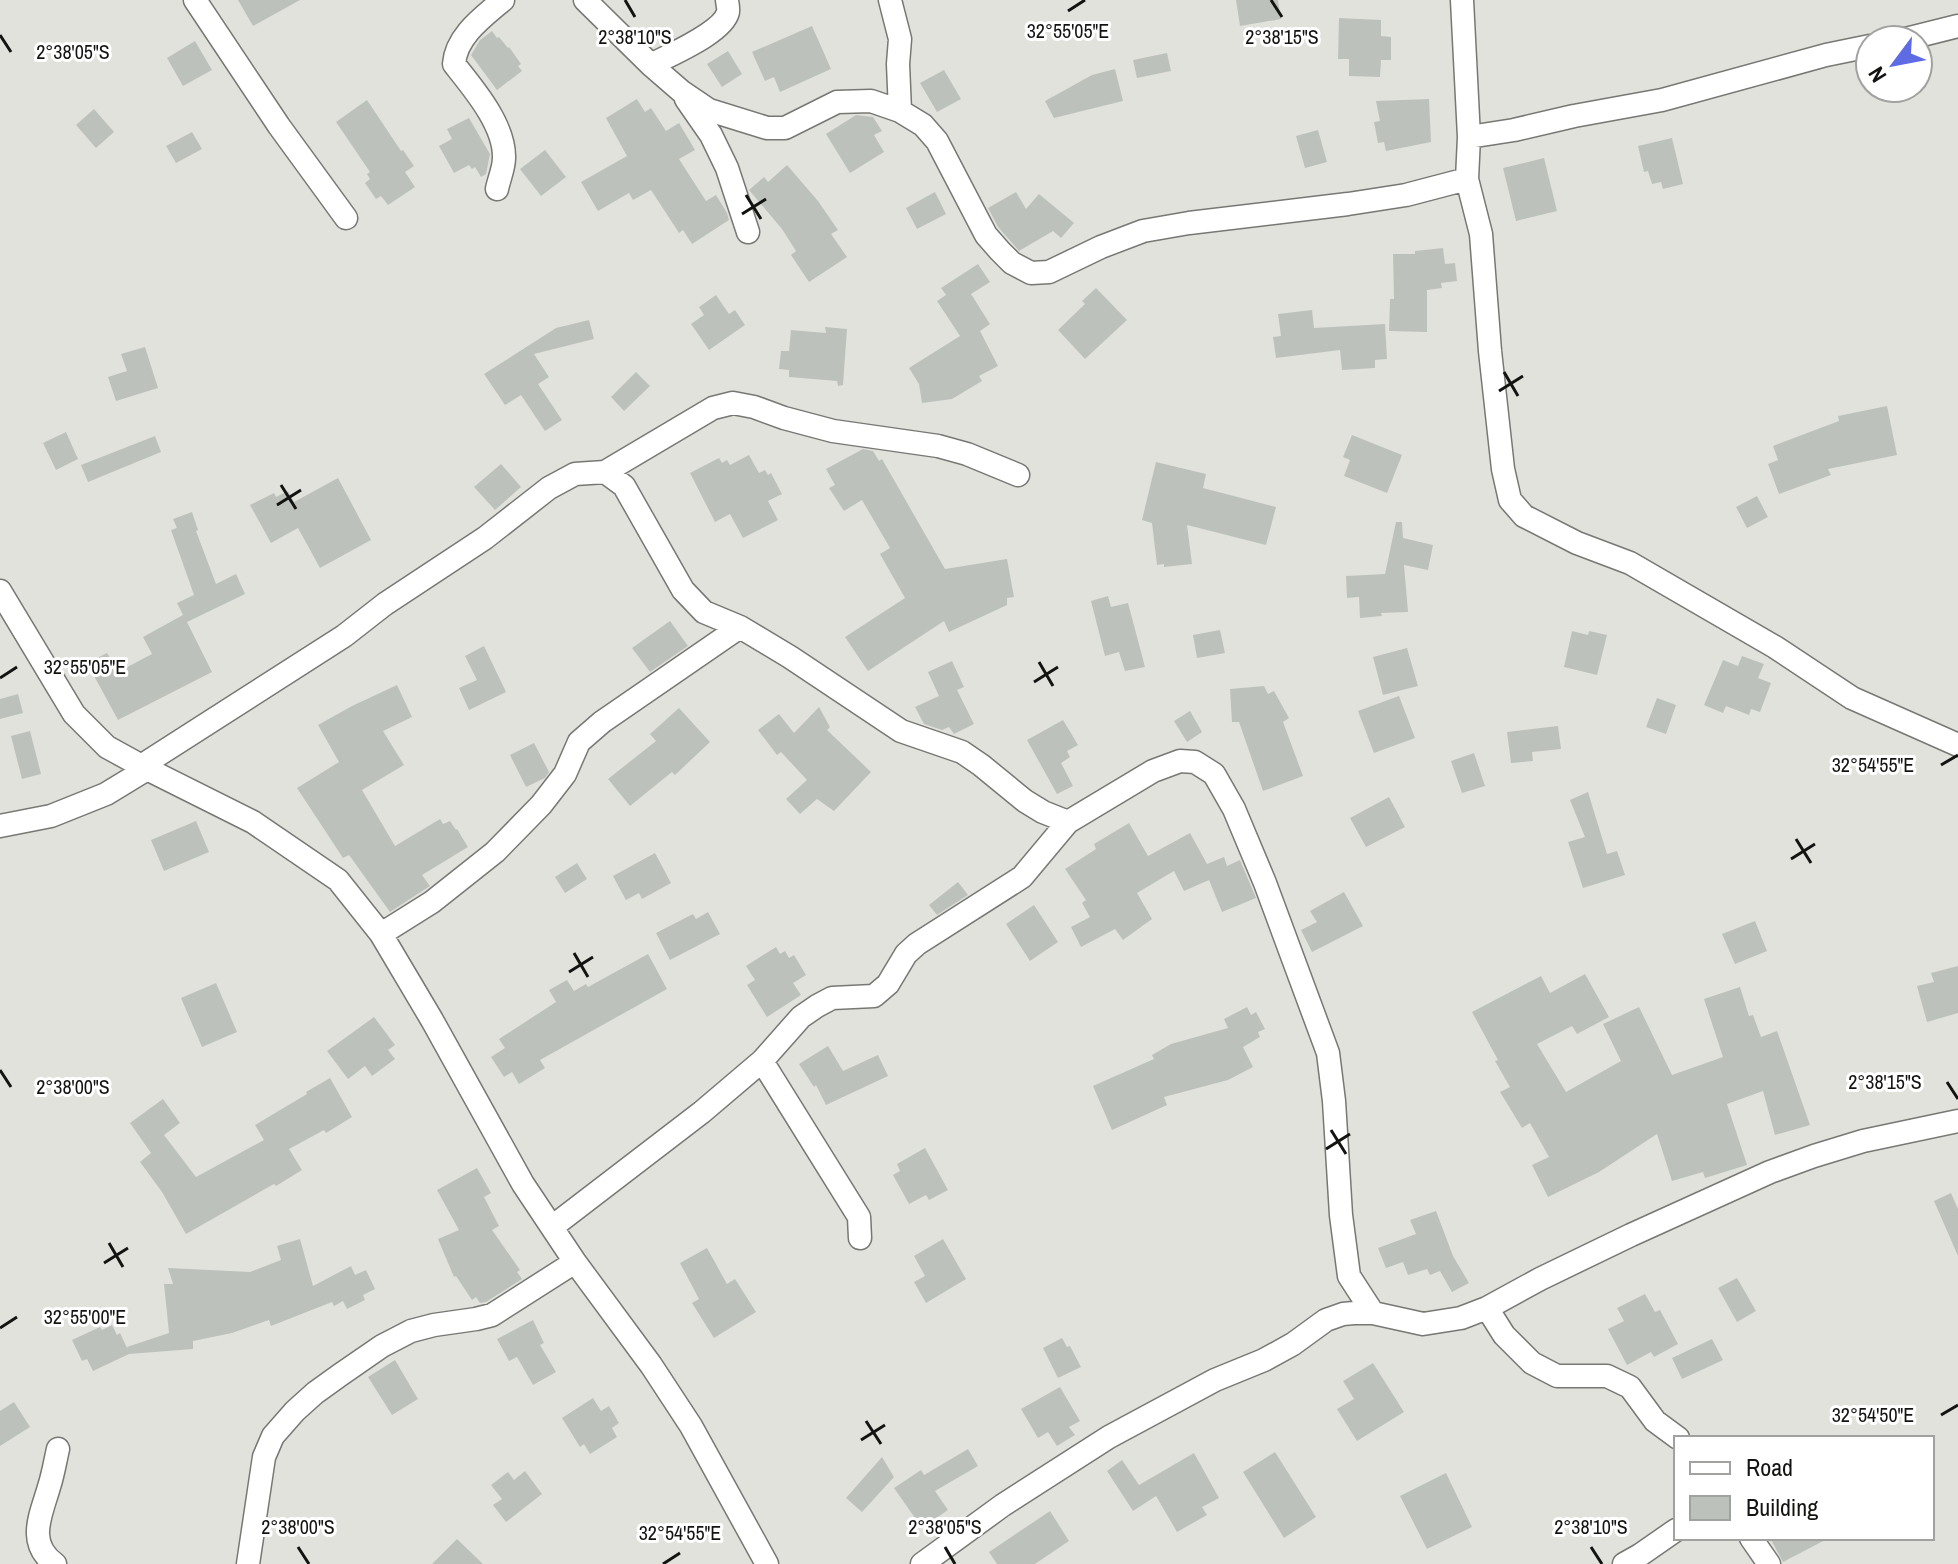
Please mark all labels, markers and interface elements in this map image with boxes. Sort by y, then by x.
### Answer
text: 32°55'05"E [1027,17,1109,44]
text: 2°38'10"S [598,23,672,50]
text: 2°38'15"S [1245,23,1319,50]
north arrow [1854,24,1934,104]
text: 2°38'05"S [36,38,110,65]
text: N [1861,61,1893,88]
text: 32°55'05"E [44,653,126,680]
text: 32°54'55"E [1832,751,1914,778]
text: 2°38'15"S [1848,1068,1922,1095]
text: 2°38'00"S [36,1073,110,1100]
text: 32°55'00"E [44,1303,126,1330]
text: 32°54'50"E [1832,1401,1914,1428]
legend [1674,1436,1934,1540]
text: Road [1746,1451,1793,1483]
text: Building [1746,1491,1818,1523]
text: 2°38'00"S [261,1513,335,1540]
text: 2°38'05"S [908,1513,982,1540]
text: 2°38'10"S [1554,1513,1628,1540]
text: 32°54'55"E [639,1519,721,1546]

